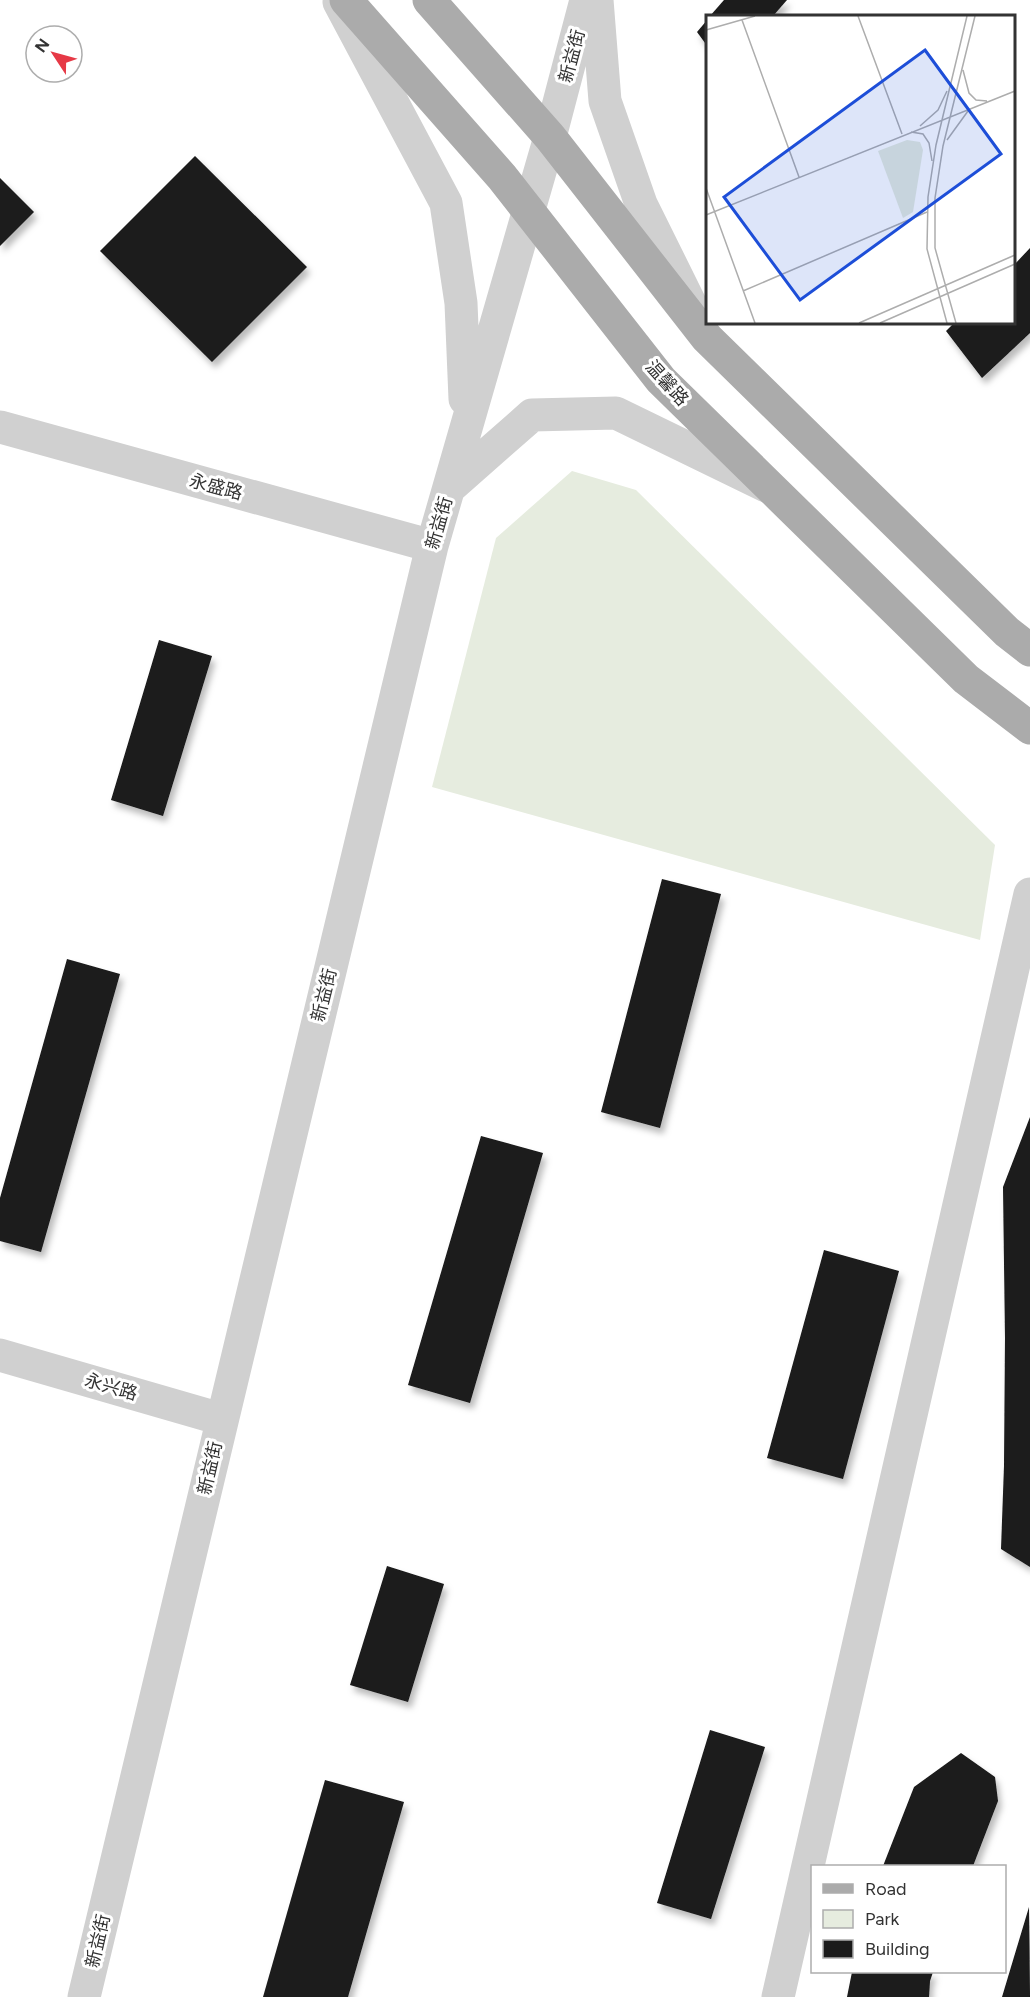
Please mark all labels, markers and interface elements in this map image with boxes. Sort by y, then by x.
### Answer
inset map [706,15,1015,324]
north arrow [24,24,84,84]
street label: 新益街 [554,27,590,85]
text: N [31,35,54,56]
street label: 温馨路 [641,356,693,410]
street label: 永盛路 [187,469,245,505]
street label: 新益街 [421,494,457,552]
street label: 新益街 [307,966,341,1024]
street label: 永兴路 [82,1369,140,1405]
street label: 新益街 [193,1439,227,1497]
legend [811,1865,1006,1973]
text: Road [865,1878,906,1900]
text: Park [865,1908,900,1930]
street label: 新益街 [81,1912,115,1970]
text: Building [865,1938,930,1960]

